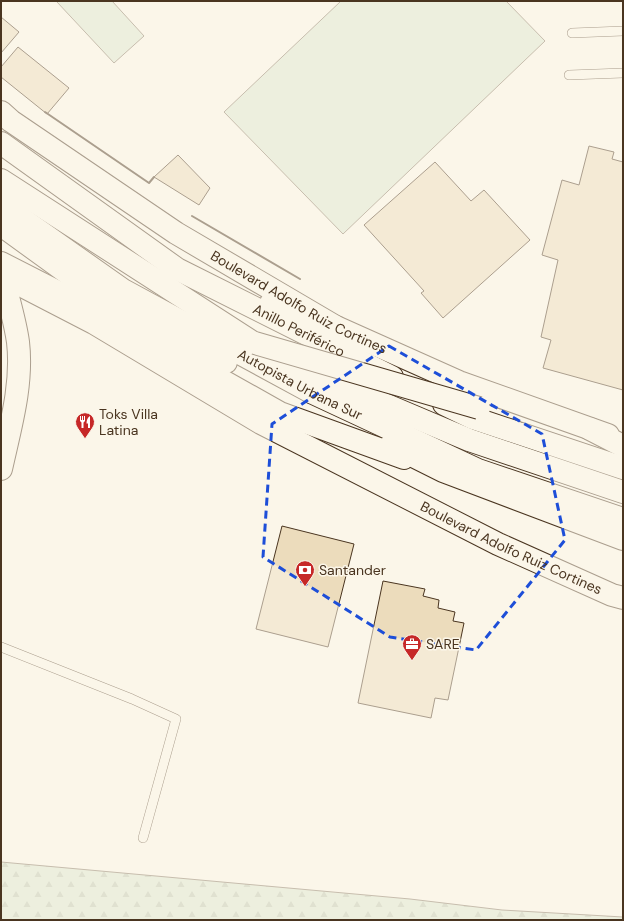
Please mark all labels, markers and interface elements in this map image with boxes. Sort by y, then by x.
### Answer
street label: Boulevard Adolfo Ruiz Cortines [207,246,390,358]
street label: Anillo Periférico [250,300,348,361]
street label: Autopista Urbana Sur [235,345,365,424]
place label: Toks Villa Latina [99,405,158,439]
restaurant icon: Toks Villa Latina [74,411,96,439]
street label: Boulevard Adolfo Ruiz Cortines [418,497,605,598]
bank icon: Santander [294,559,316,587]
place label: Santander [319,561,386,579]
office icon: SARE [401,633,423,661]
place label: SARE [426,635,460,653]

